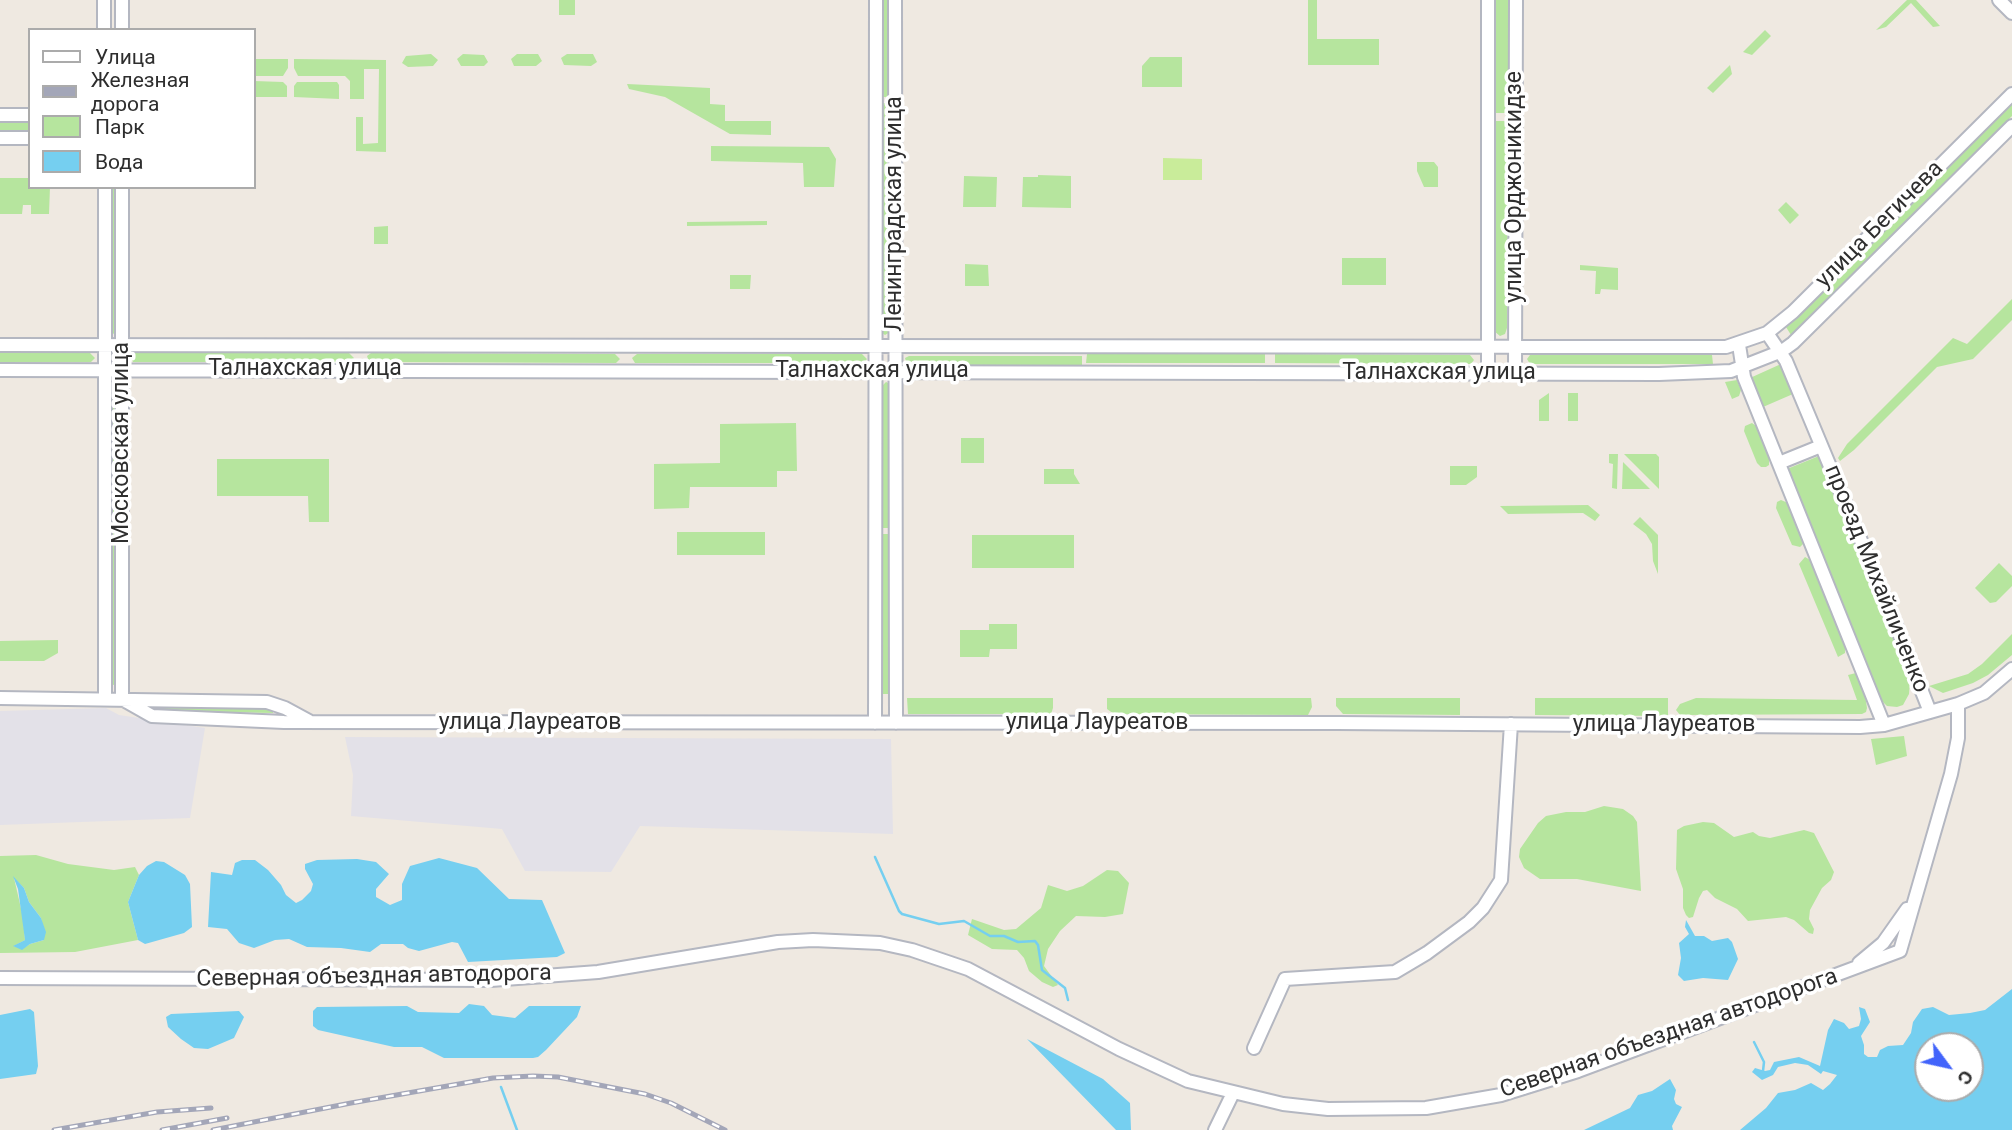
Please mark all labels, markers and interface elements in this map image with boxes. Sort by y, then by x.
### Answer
legend [28,28,256,189]
text: Улица [95,45,156,69]
text: Железная дорога [91,68,190,116]
street label: улица Орджоникидзе [1501,71,1529,303]
street label: Ленинградская улица [881,96,909,332]
text: Парк [95,115,145,139]
text: Вода [95,150,143,174]
street label: улица Бегичева [1811,156,1949,294]
street label: Московская улица [108,342,136,544]
street label: Талнахская улица [208,355,402,383]
street label: Талнахская улица [775,357,969,385]
street label: Талнахская улица [1342,359,1536,387]
street label: проезд Михайличенко [1818,461,1934,697]
street label: улица Лауреатов [439,709,621,737]
street label: улица Лауреатов [1006,709,1188,737]
street label: улица Лауреатов [1573,711,1755,739]
street label: Северная объездная автодорога [196,960,552,994]
street label: Северная объездная автодорога [1497,963,1841,1105]
north arrow [1914,1032,1984,1102]
text: С [1952,1066,1978,1089]

